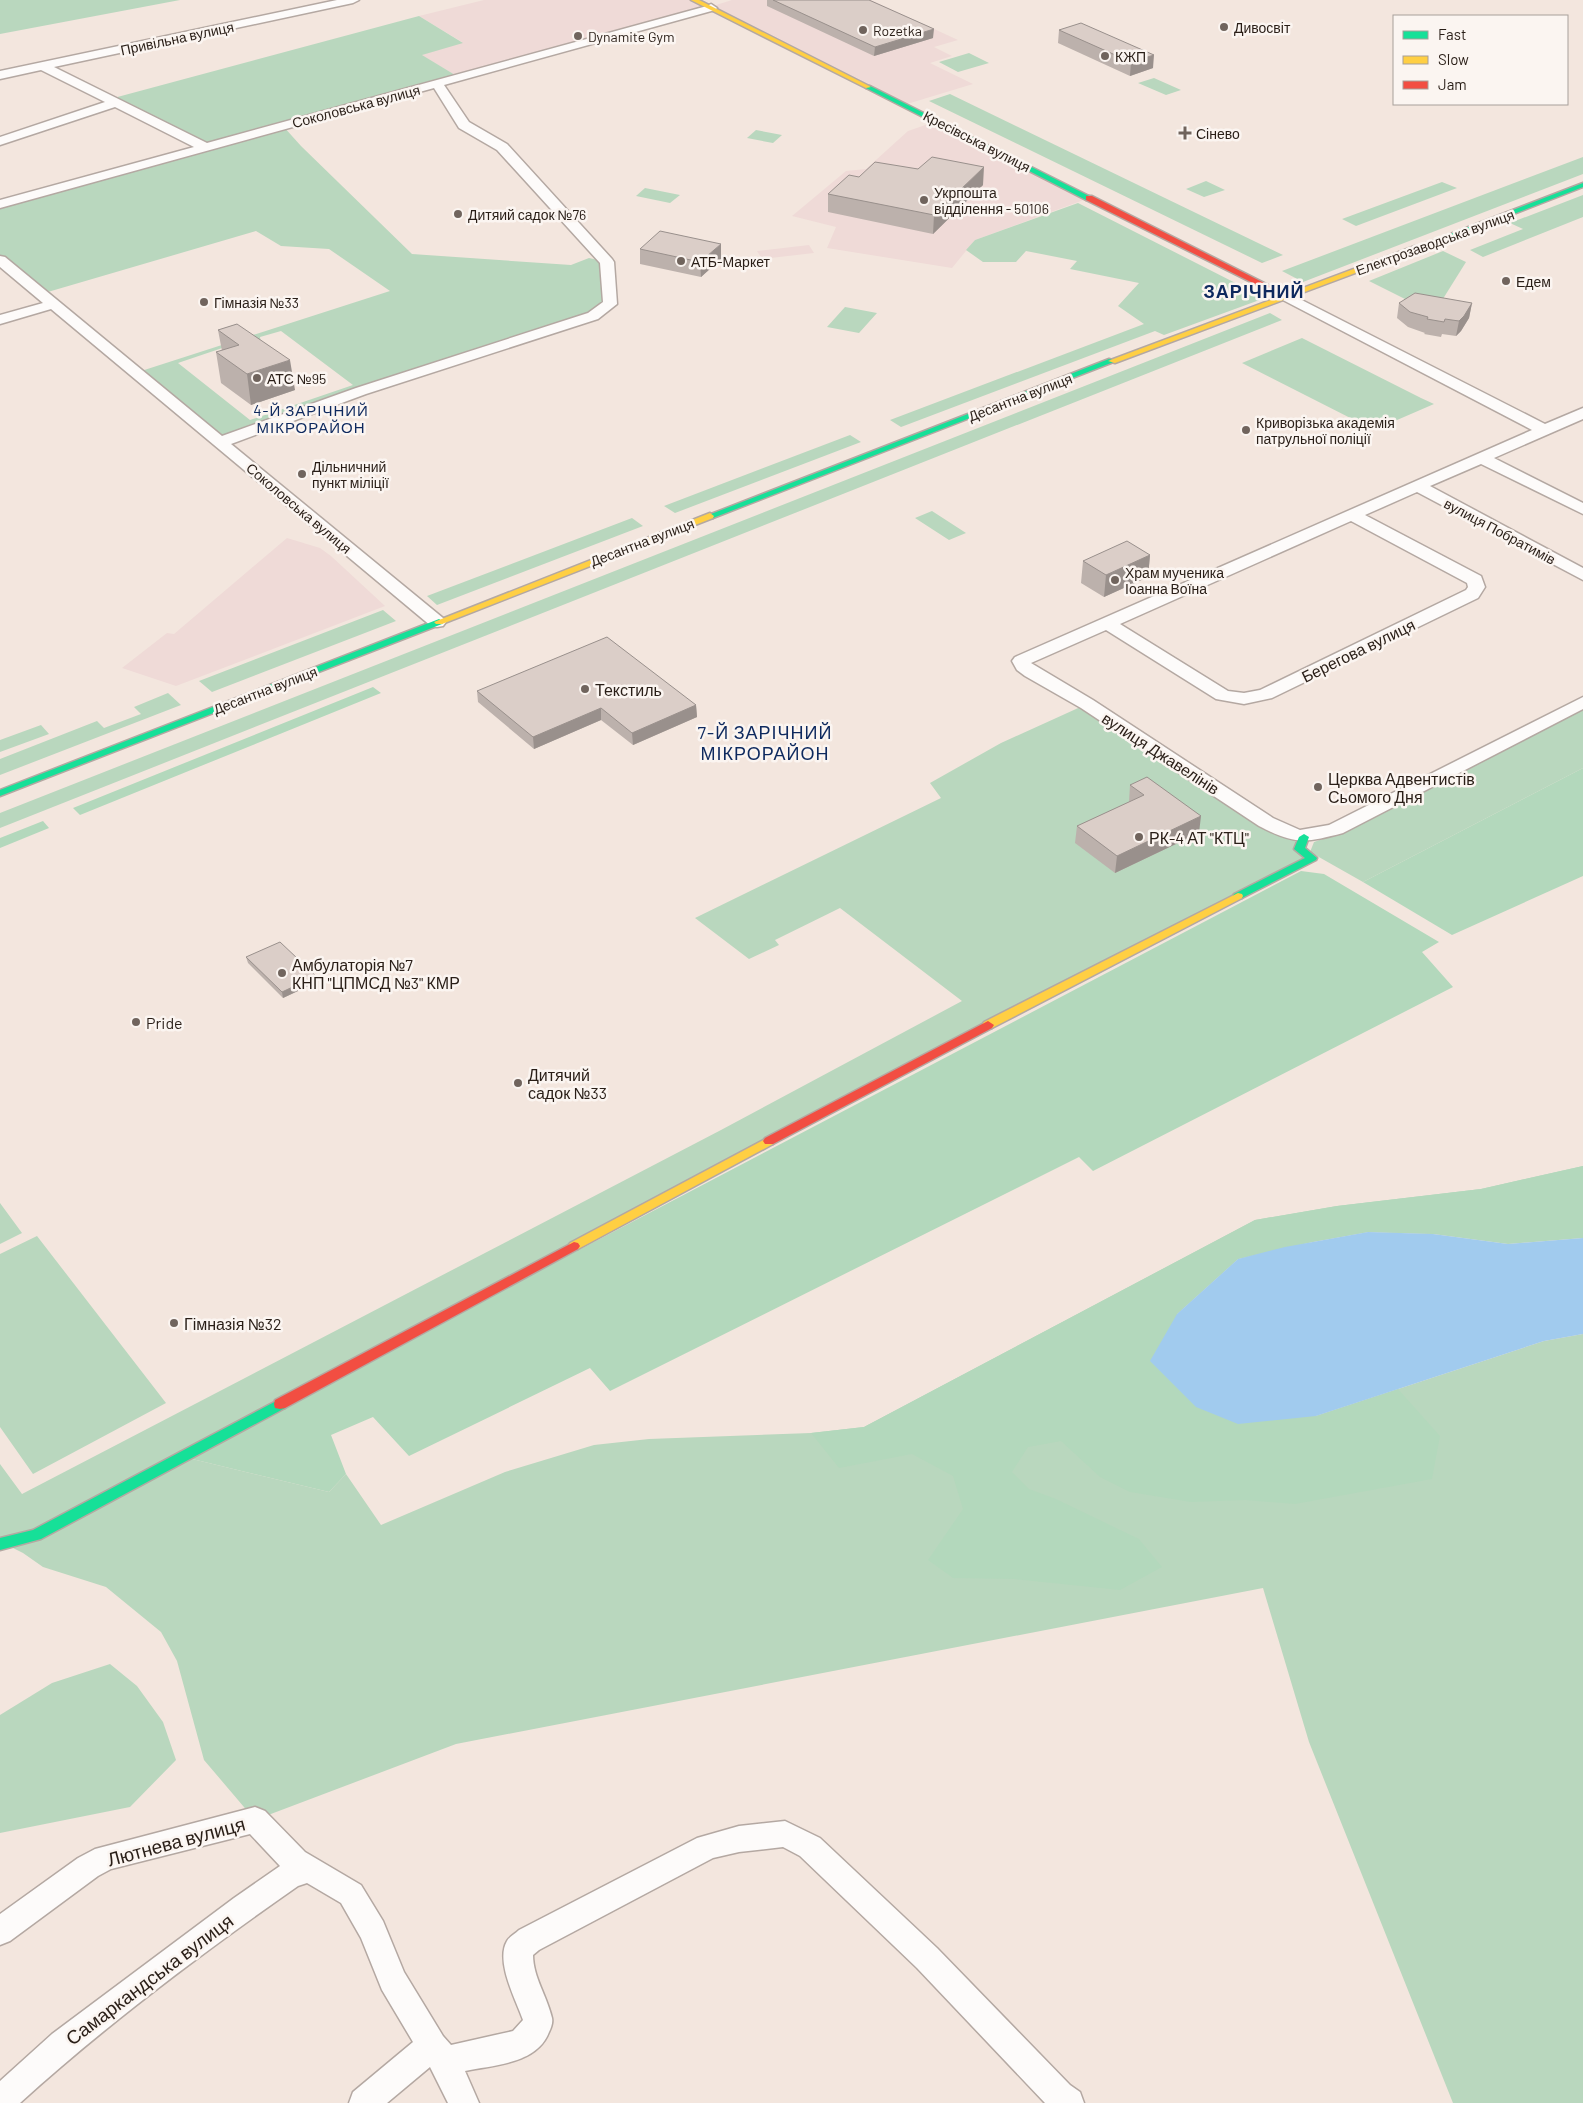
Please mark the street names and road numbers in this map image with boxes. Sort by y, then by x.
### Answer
street label: Привільна вулиця [119,18,235,58]
street label: Соколовська вулиця [290,81,422,131]
street label: Кресівська вулиця [921,107,1033,175]
street label: Електрозаводська вулиця [1354,205,1516,279]
street label: Десантна вулиця [966,369,1074,425]
street label: Соколовська вулиця [243,459,355,557]
street label: вулиця Побратимів [1441,494,1559,568]
street label: Десантна вулиця [588,514,696,570]
street label: Берегова вулиця [1298,614,1418,686]
street label: Десантна вулиця [211,662,319,718]
street label: вулиця Джавелінів [1099,708,1223,798]
street label: Лютнева вулиця [104,1812,248,1870]
street label: Самаркандська вулиця [61,1909,237,2049]

